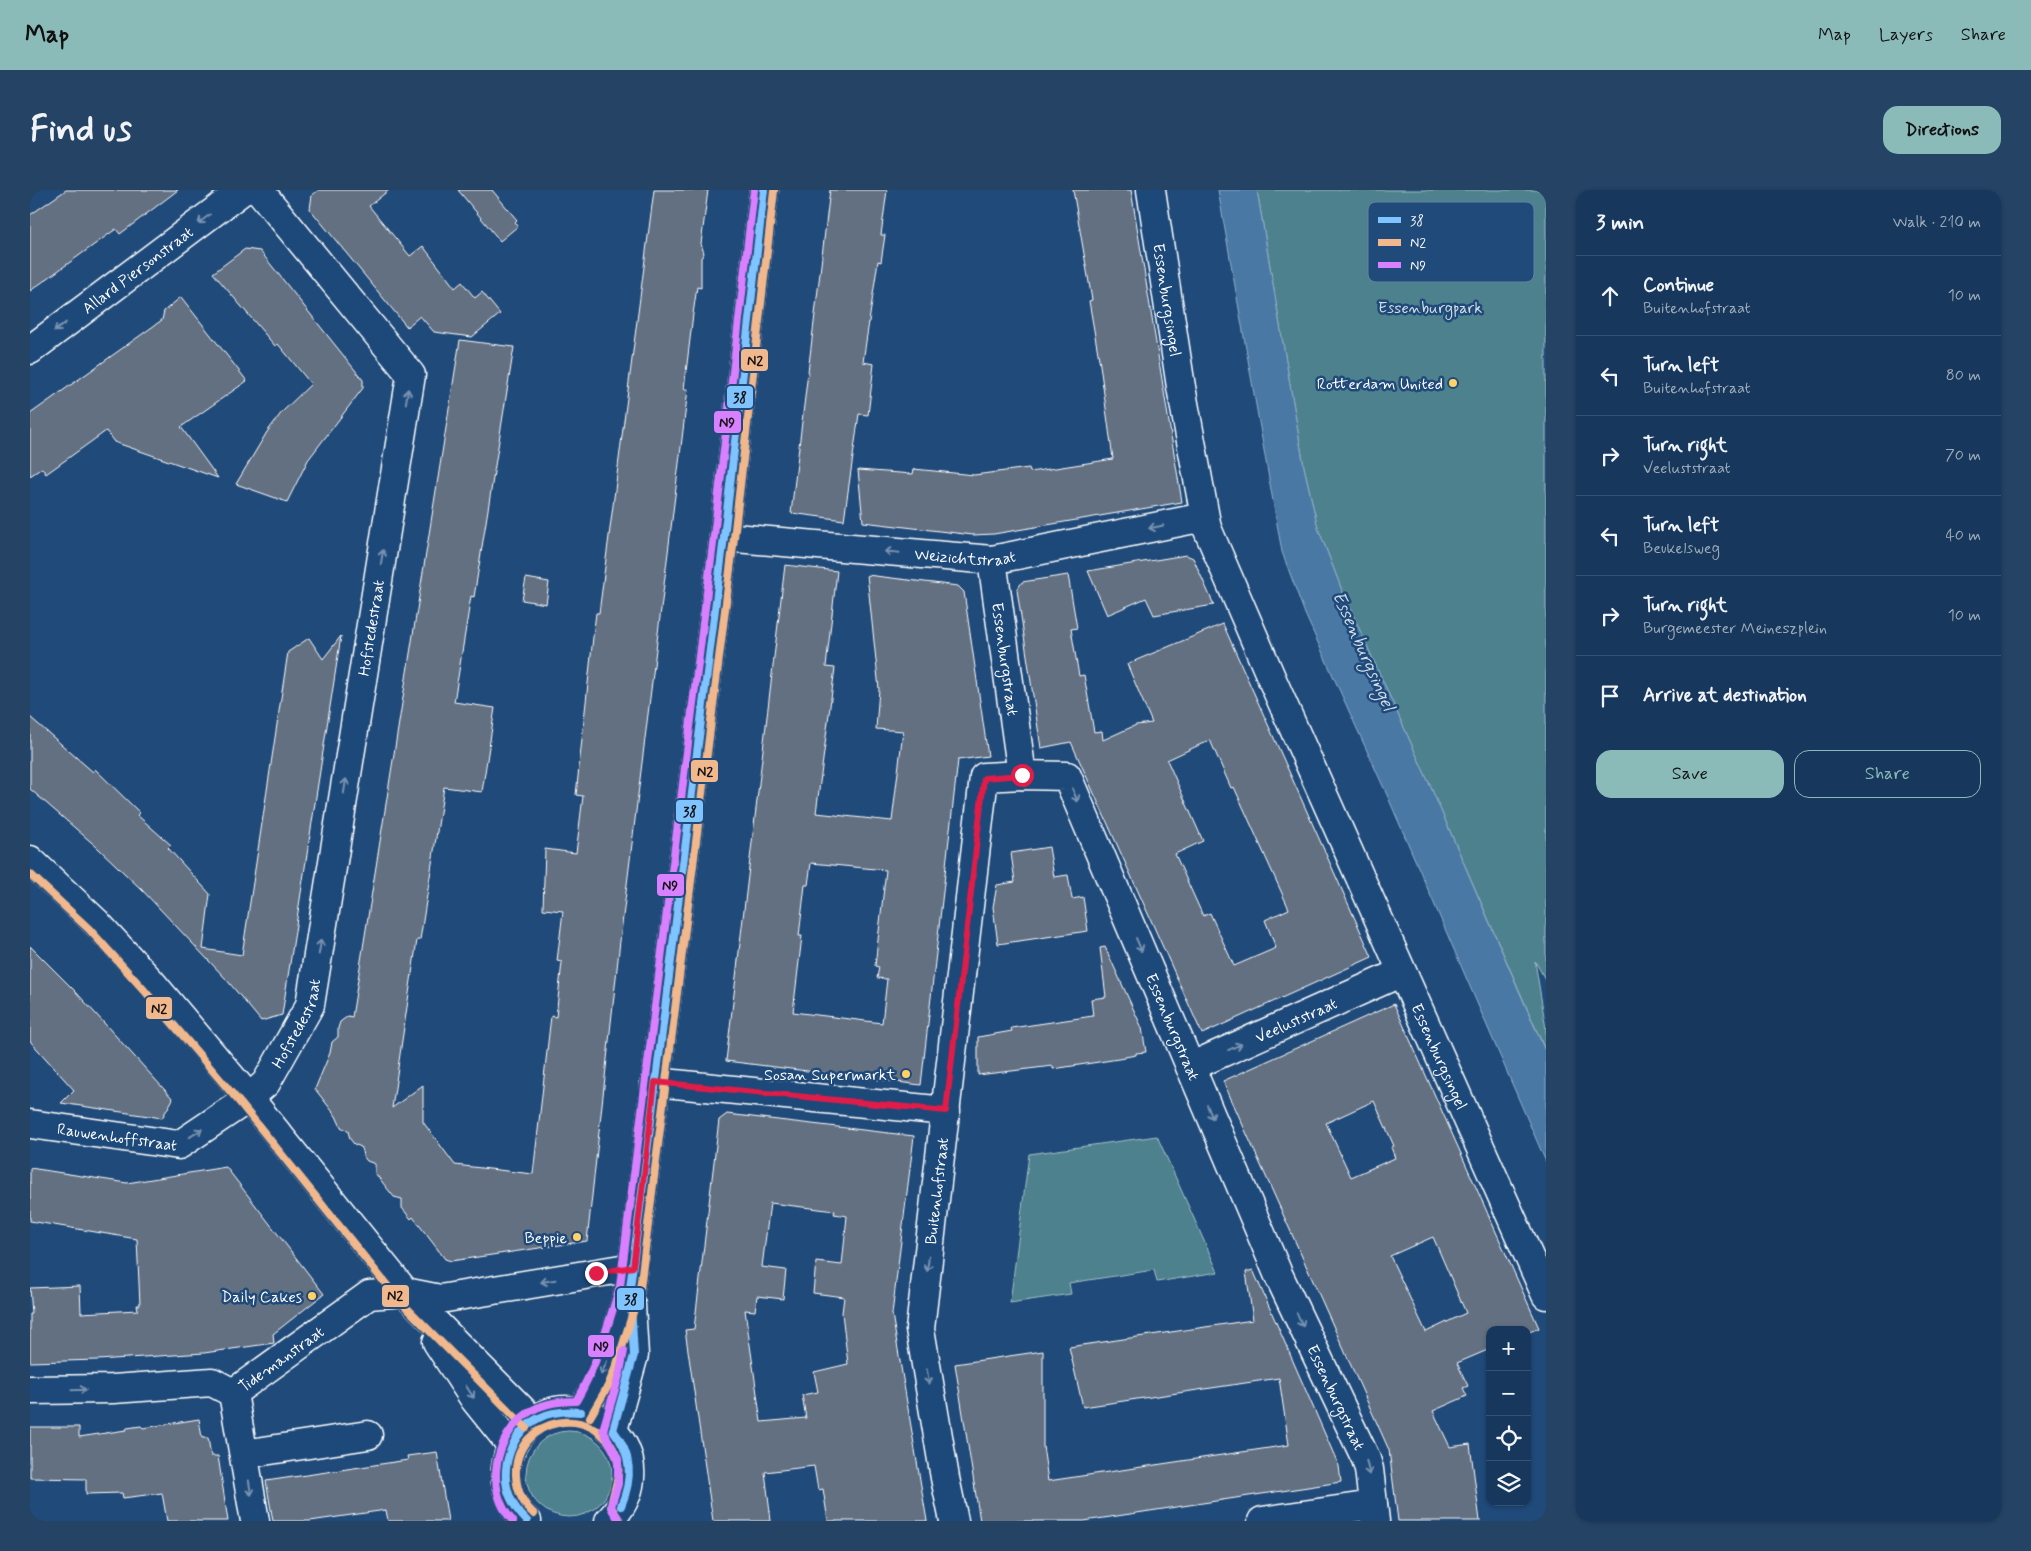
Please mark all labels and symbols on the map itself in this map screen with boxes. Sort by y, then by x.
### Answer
legend [1368,202,1534,282]
text: 38 [1410,212,1424,230]
one-way arrow [197,214,211,224]
street label: Allard Piersonstraat [78,222,198,319]
text: N2 [1410,234,1426,252]
street label: Essenburgsingel [1147,242,1185,358]
text: N9 [1410,257,1426,275]
park label: Essenburgpark [1378,298,1482,320]
one-way arrow [53,322,67,332]
line badge: N2 [740,348,769,372]
text: N2 [747,352,763,370]
place label: Rotterdam United [1317,374,1443,395]
marker: Rotterdam United [1447,377,1459,389]
line badge: 38 [726,385,754,409]
one-way arrow [403,389,413,405]
text: 38 [733,389,747,407]
line badge: N9 [713,410,742,434]
text: N9 [719,414,735,432]
one-way arrow [1148,523,1164,532]
street label: Weizichtstraat [914,544,1018,572]
one-way arrow [884,547,900,556]
one-way arrow [377,549,387,565]
street label: Hofstedestraat [354,578,390,678]
water label: Essenburgsingel [1324,588,1401,717]
street label: Essenburgstraat [986,601,1023,717]
line badge: N2 [690,759,719,783]
text: N2 [697,763,713,781]
route start [1011,764,1034,787]
one-way arrow [341,779,351,795]
one-way arrow [1071,787,1081,802]
line badge: 38 [675,799,704,823]
text: 38 [683,803,697,821]
line badge: N9 [656,873,685,897]
text: N9 [662,877,678,895]
one-way arrow [1134,937,1144,952]
one-way arrow [315,939,325,955]
street label: Essenburgstraat [1140,970,1204,1084]
street label: Hofstedestraat [268,977,326,1072]
street label: Veeluststraat [1252,993,1341,1048]
line badge: N2 [145,996,173,1020]
text: N2 [151,1000,167,1018]
street label: Essenburgsingel [1406,1001,1471,1113]
one-way arrow [1227,1042,1242,1051]
place label: Sosan Supermarkt [764,1065,897,1086]
marker: Sosan Supermarkt [900,1068,912,1080]
one-way arrow [1205,1104,1215,1119]
street label: Rauwenhoffstraat [56,1119,178,1157]
one-way arrow [189,1128,203,1138]
street label: Buitenhofstraat [921,1136,954,1246]
place label: Beppie [524,1228,567,1249]
marker: Beppie [571,1231,583,1243]
one-way arrow [923,1255,933,1271]
route end [585,1262,608,1285]
one-way arrow [541,1276,557,1286]
line badge: N2 [381,1284,410,1308]
place label: Daily Cakes [221,1287,302,1308]
text: N2 [387,1287,403,1305]
line badge: 38 [616,1287,645,1311]
marker: Daily Cakes [306,1290,318,1302]
text: 38 [624,1291,638,1309]
one-way arrow [1295,1313,1305,1328]
street label: Tidemanstraat [235,1322,329,1398]
line badge: N9 [587,1334,615,1358]
text: N9 [593,1338,609,1356]
street label: Essenburgstraat [1301,1342,1369,1454]
one-way arrow [599,1360,609,1375]
one-way arrow [924,1369,934,1385]
one-way arrow [465,1384,475,1398]
one-way arrow [70,1385,86,1394]
one-way arrow [1364,1459,1373,1475]
one-way arrow [245,1479,255,1495]

